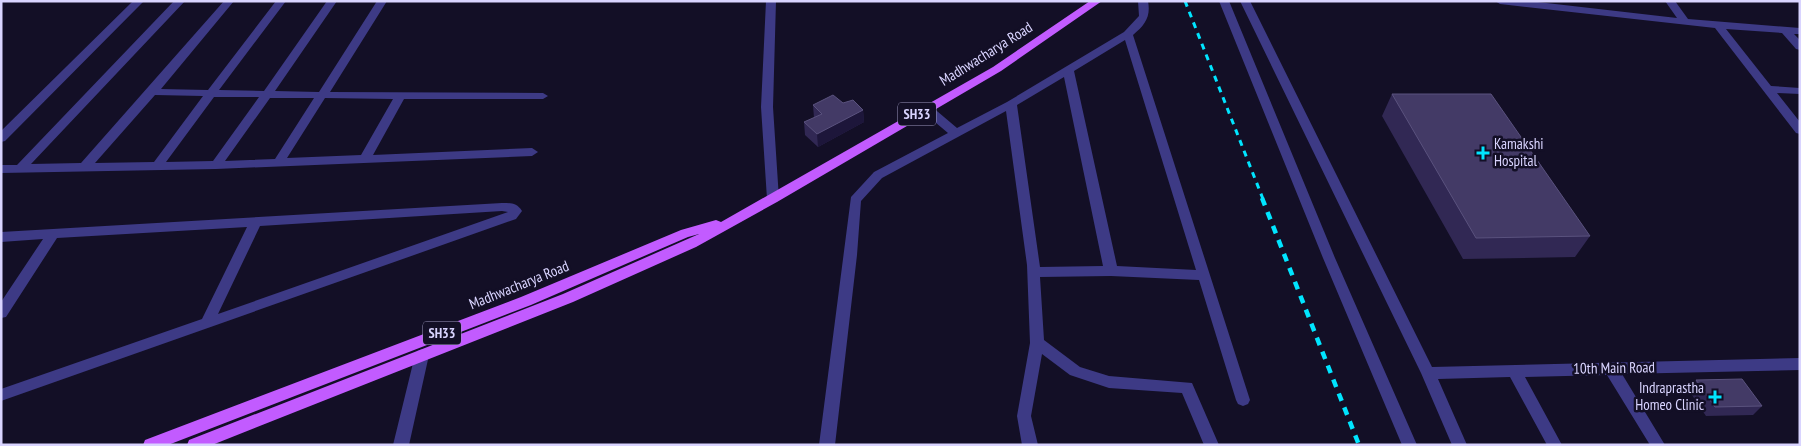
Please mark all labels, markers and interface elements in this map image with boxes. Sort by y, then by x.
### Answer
street label: Madhwacharya Road [936,17,1036,90]
road number: SH33 [898,102,936,126]
place label: Kamakshi Hospital [1494,134,1544,170]
marker: Kamakshi Hospital [1476,146,1490,160]
street label: Madhwacharya Road [466,256,571,313]
road number: SH33 [423,322,461,344]
street label: 10th Main Road [1573,357,1655,378]
place label: Indraprastha Homeo Clinic [1635,378,1705,414]
marker: Indraprastha Homeo Clinic [1708,390,1722,404]

